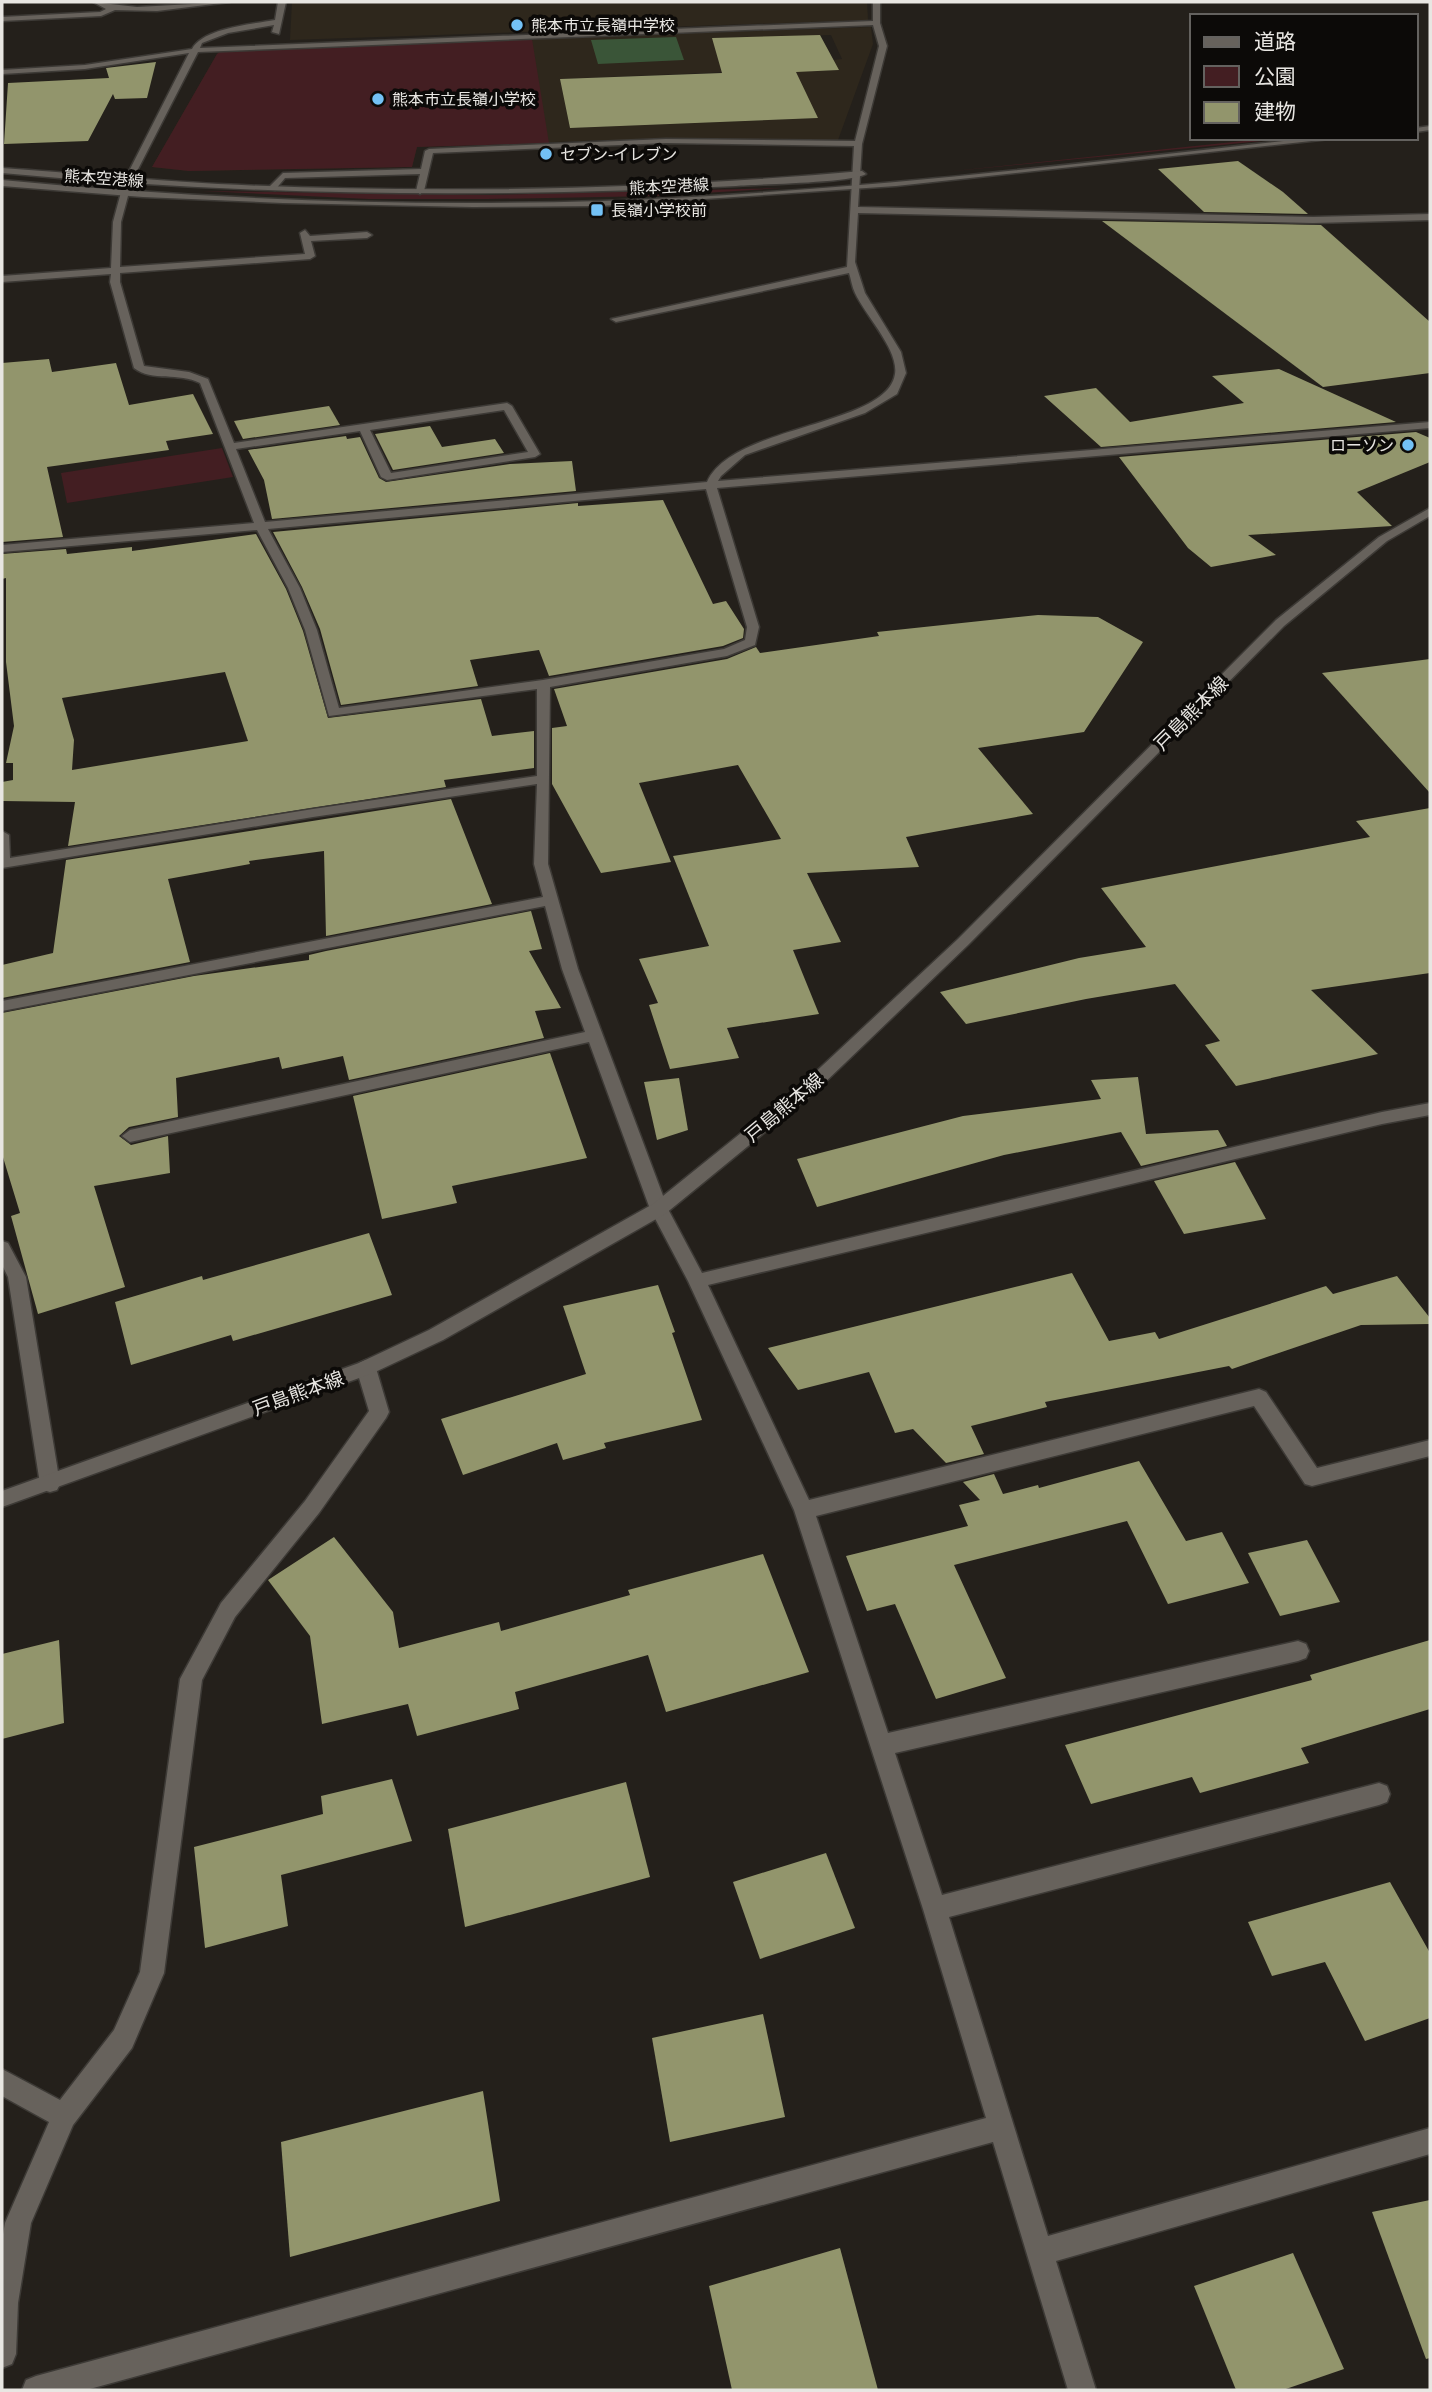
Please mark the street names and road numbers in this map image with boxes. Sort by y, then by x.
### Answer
street label: 熊本空港線 [63,164,145,192]
street label: 熊本空港線 [628,173,710,199]
street label: 戸島熊本線 [1148,670,1234,756]
street label: 戸島熊本線 [739,1067,829,1147]
street label: 戸島熊本線 [249,1365,347,1421]

